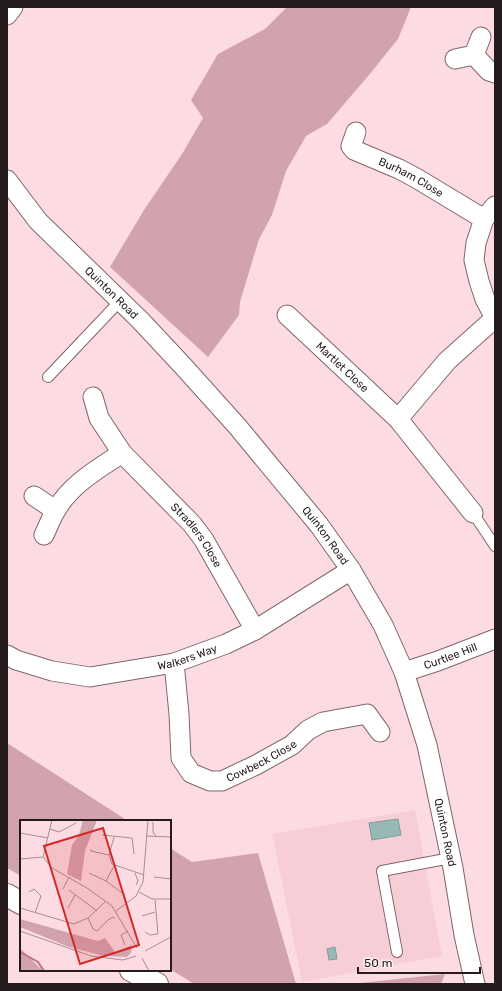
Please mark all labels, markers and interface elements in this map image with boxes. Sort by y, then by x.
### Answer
street label: Burham Close [377,155,446,199]
street label: Quinton Road [82,264,141,321]
street label: Martlet Close [313,339,371,395]
street label: Stradlers Close [168,500,225,570]
street label: Quinton Road [300,504,352,567]
street label: Curtlee Hill [422,640,479,672]
street label: Walkers Way [157,641,219,672]
street label: Cowbeck Close [224,737,299,785]
street label: Quinton Road [432,797,459,868]
inset map [20,820,171,971]
scale bar [358,949,480,975]
text: 50 m [364,956,392,970]

